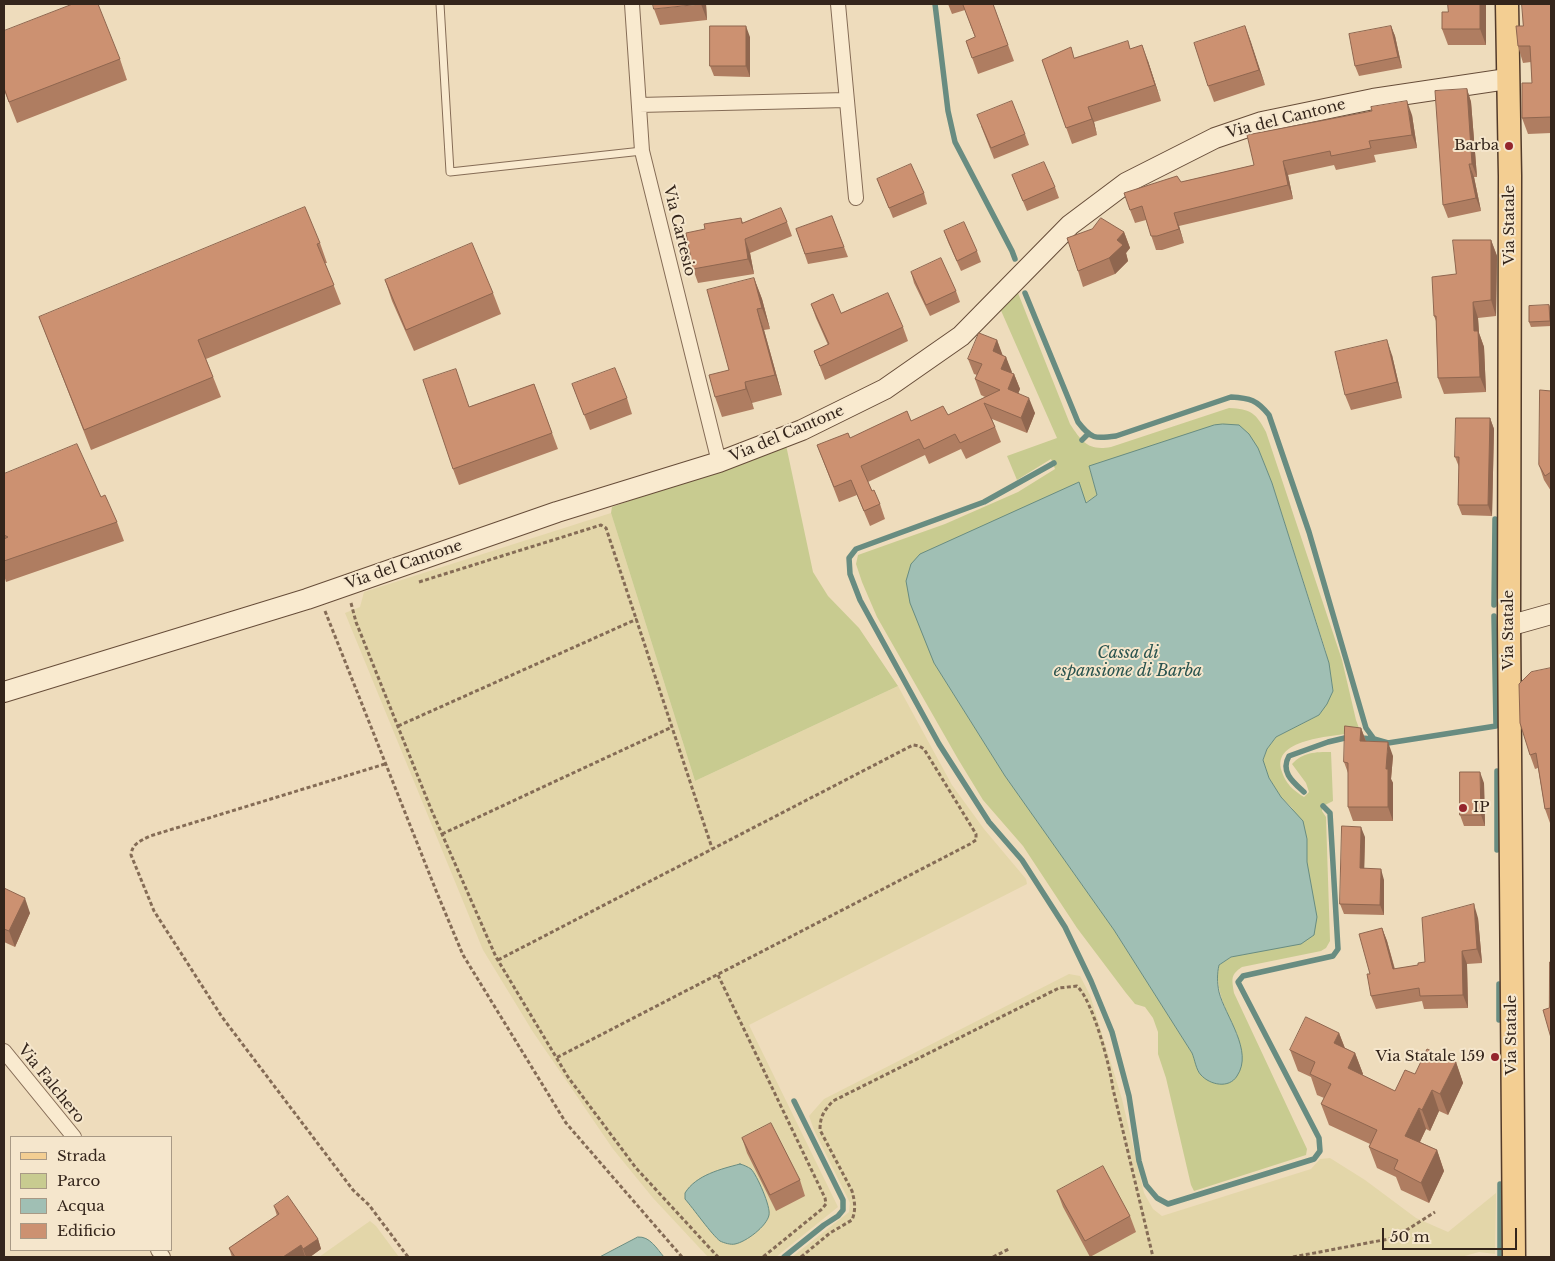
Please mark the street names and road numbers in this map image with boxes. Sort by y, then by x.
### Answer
street label: Via del Cantone [1224,95,1348,143]
street label: Via Cartesio [659,184,699,278]
street label: Via Statale [1501,185,1519,265]
street label: Via del Cantone [727,402,847,466]
street label: Via del Cantone [343,537,465,593]
street label: Via Statale [1500,590,1518,670]
street label: Via Statale [1503,995,1521,1075]
street label: Via Falchero [14,1041,88,1127]

